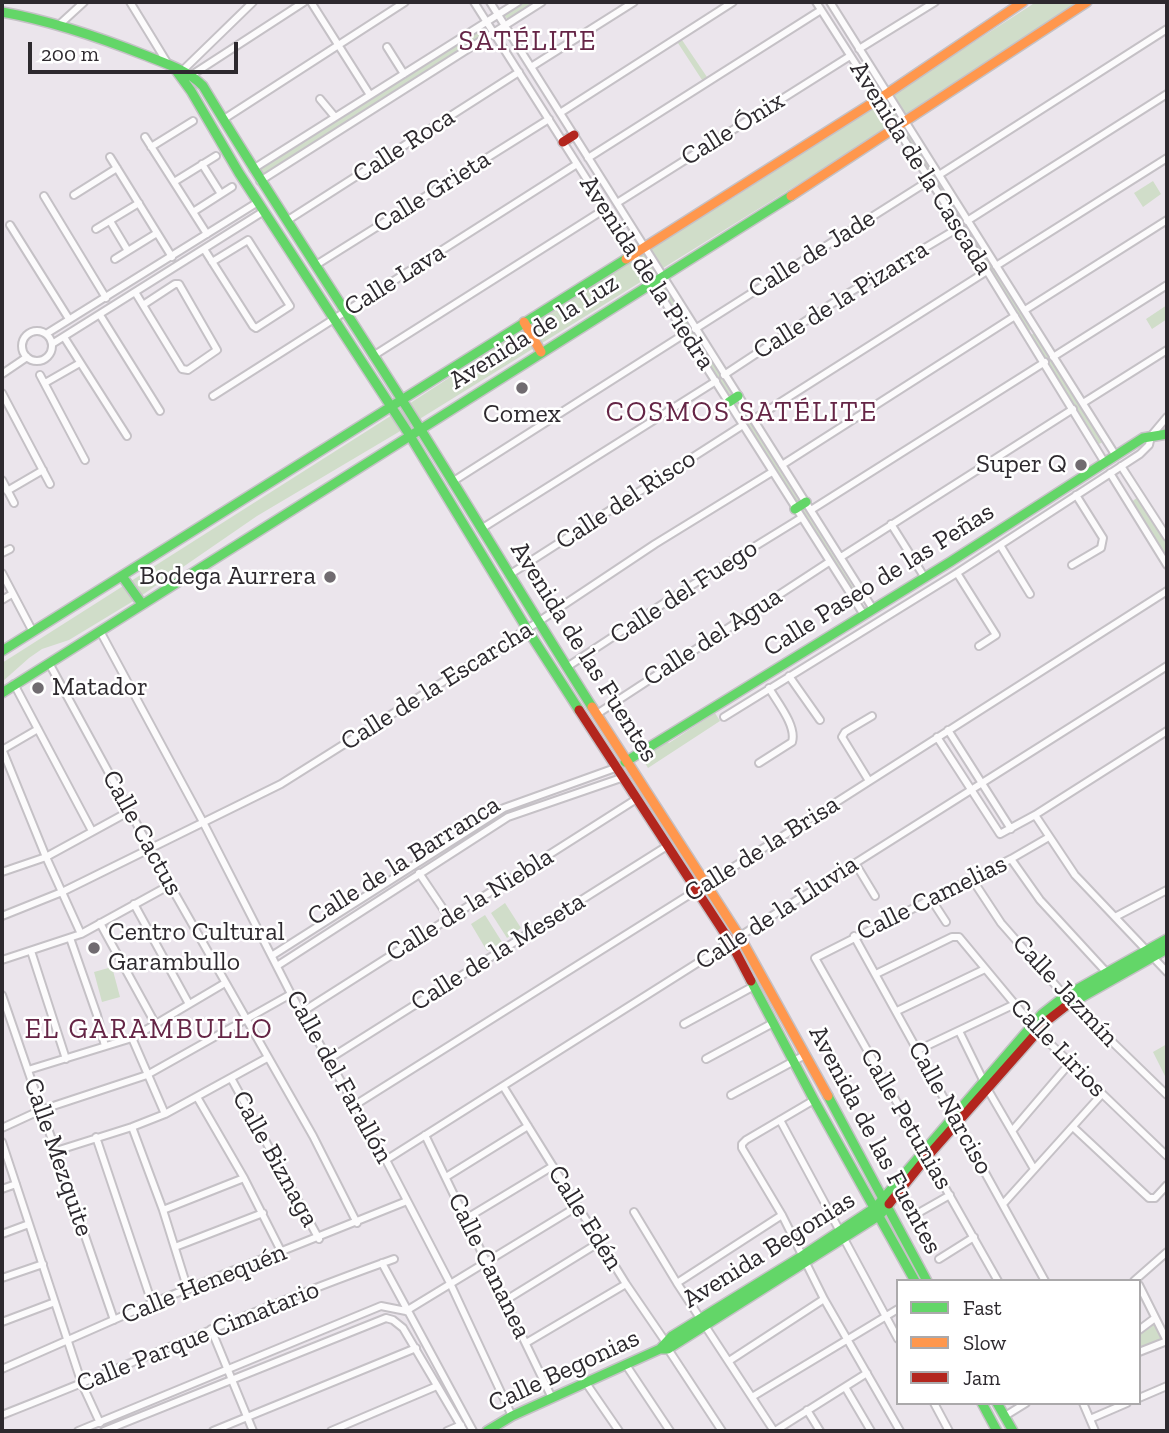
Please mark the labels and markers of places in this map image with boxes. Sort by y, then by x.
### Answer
marker: Comex [514,380,530,396]
place label: Comex [483,399,561,431]
place label: Super Q [976,449,1067,481]
marker: Super Q [1073,457,1089,473]
place label: Bodega Aurrera [139,561,316,593]
marker: Bodega Aurrera [322,569,338,585]
place label: Matador [52,672,148,704]
marker: Matador [30,680,46,696]
place label: Centro Cultural Garambullo [108,917,285,978]
marker: Centro Cultural Garambullo [86,940,102,956]

